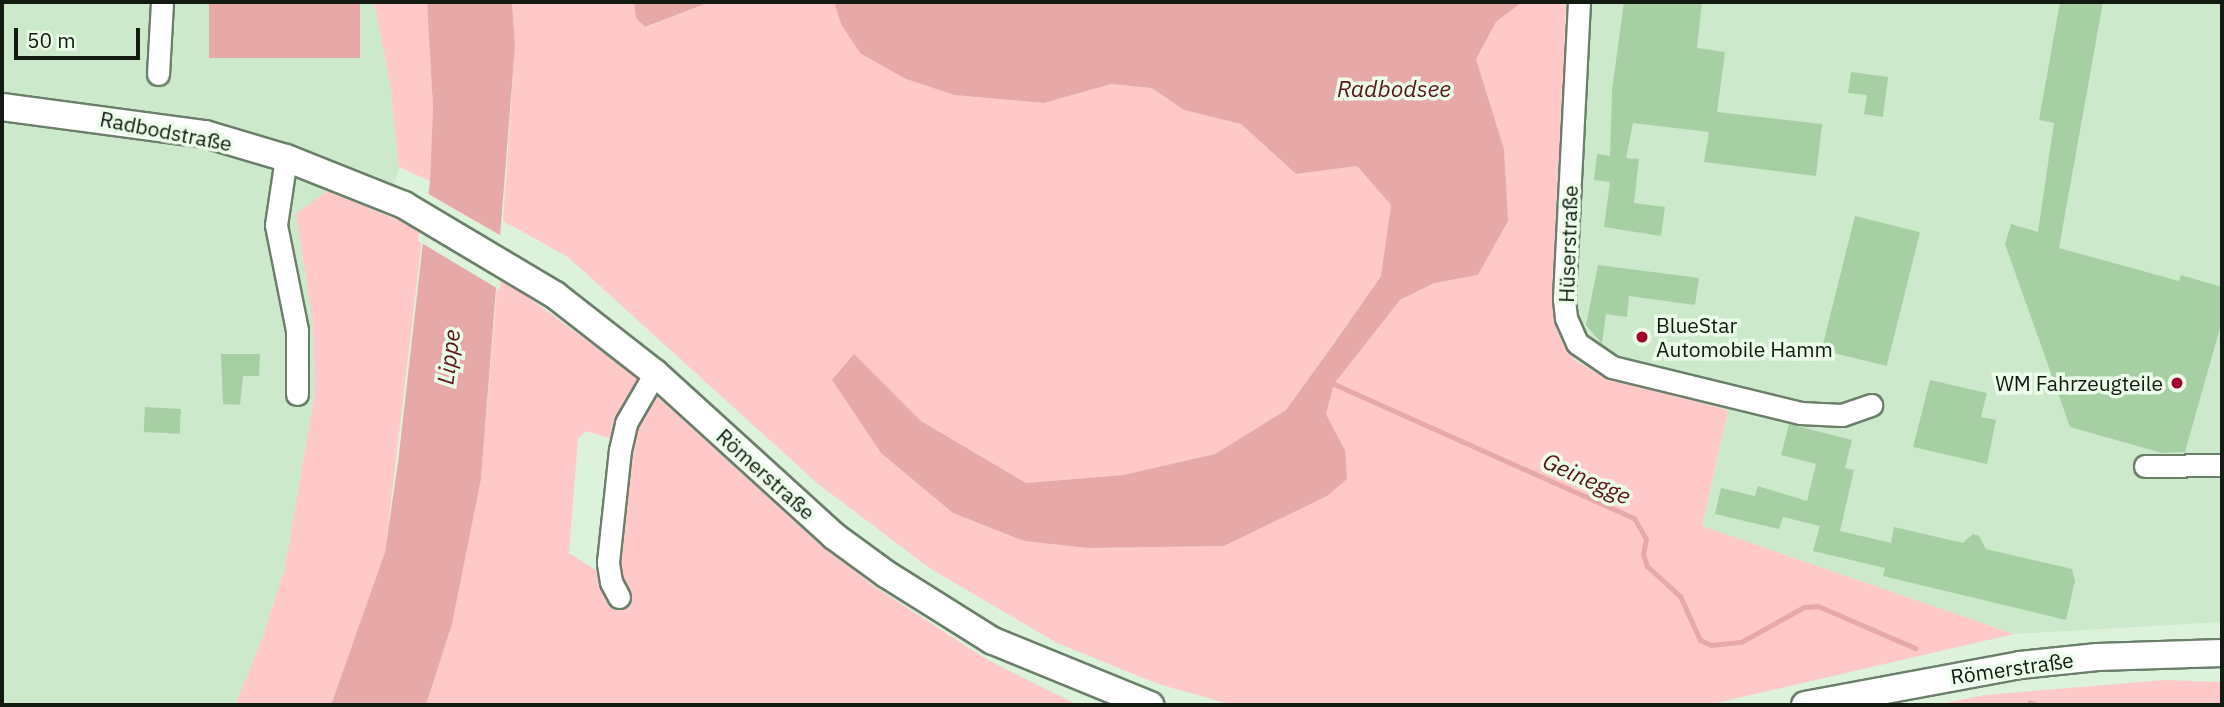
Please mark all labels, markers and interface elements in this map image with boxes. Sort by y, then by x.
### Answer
scale bar [18,14,144,58]
text: 50 m [27,26,76,54]
water label: Radbodsee [1337,74,1451,102]
street label: Radbodstraße [98,106,234,156]
street label: Hüserstraße [1553,185,1583,303]
place label: BlueStar Automobile Hamm [1656,312,1833,362]
water label: Lippe [431,328,465,386]
marker: BlueStar Automobile Hamm [1634,329,1650,345]
place label: WM Fahrzeugteile [1995,370,2163,396]
marker: WM Fahrzeugteile [2169,375,2185,391]
street label: Römerstraße [712,423,820,525]
water label: Geinegge [1539,446,1635,510]
street label: Römerstraße [1949,647,2075,689]

